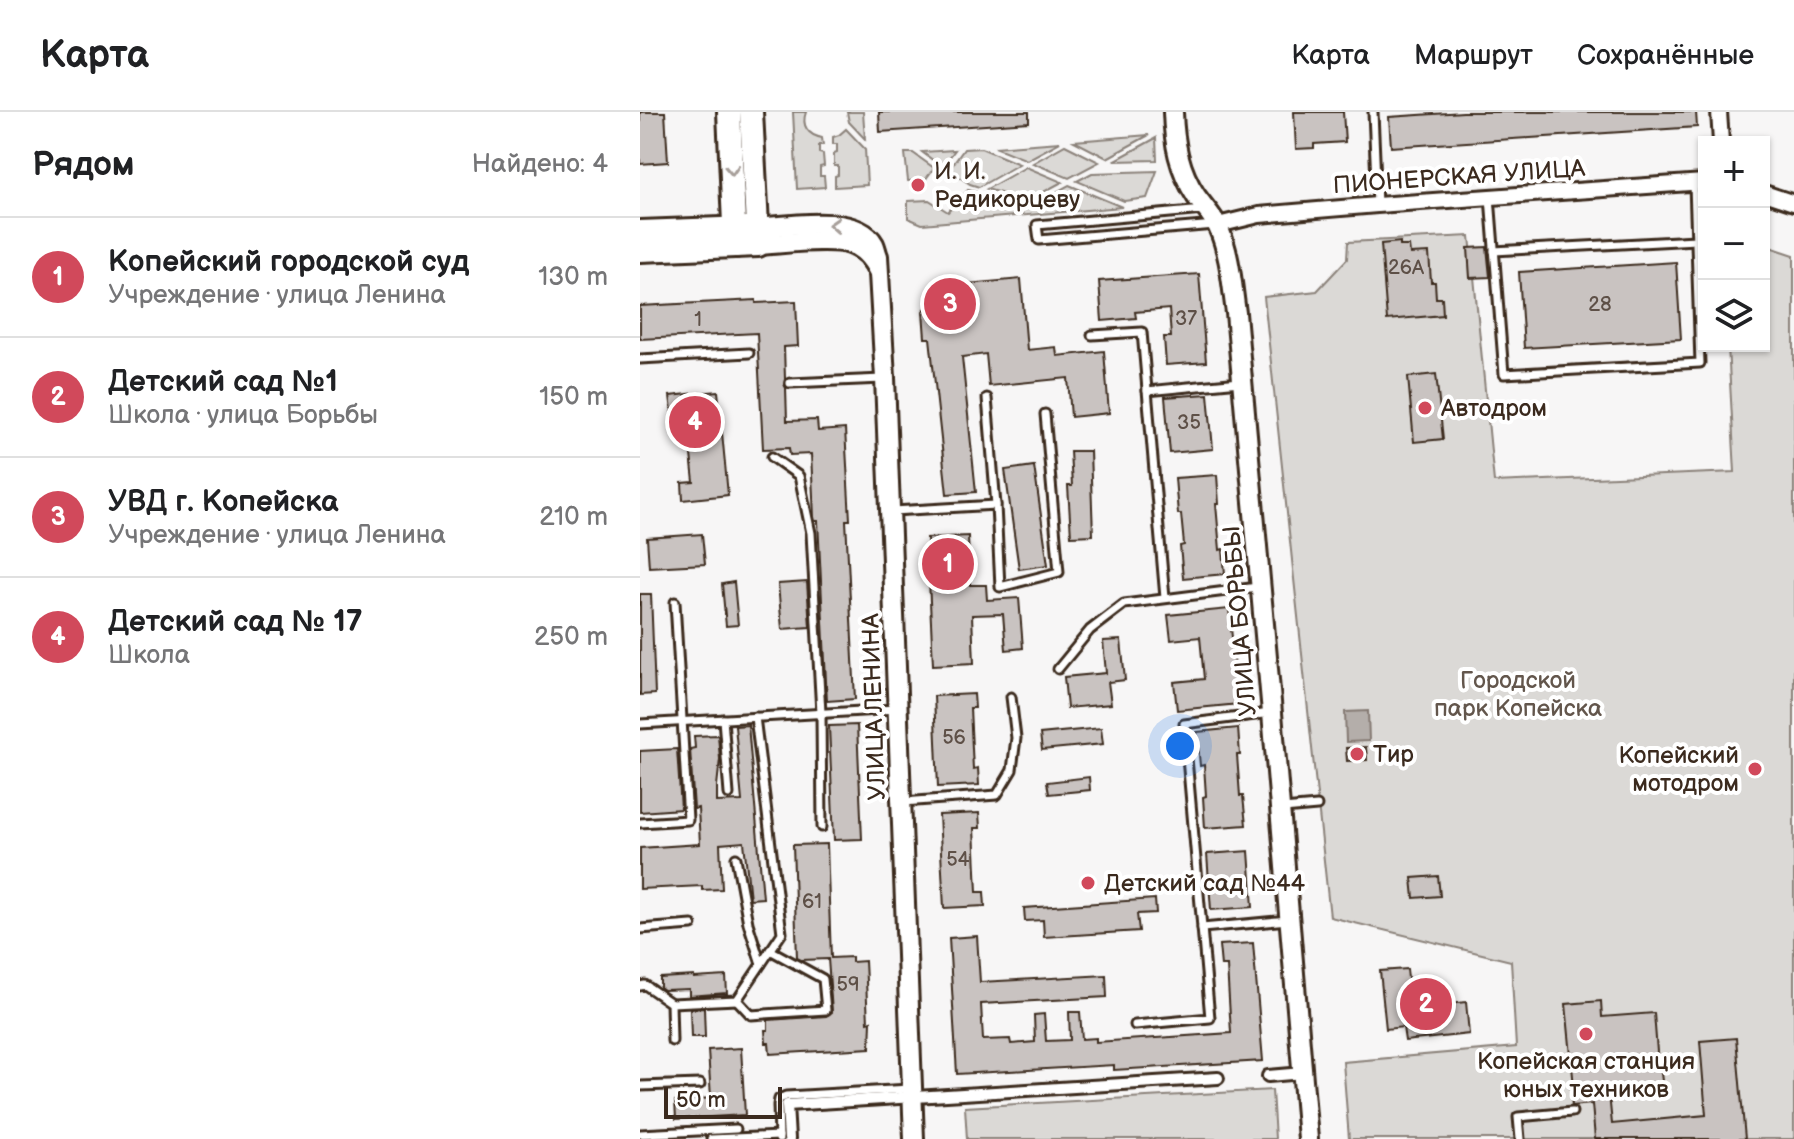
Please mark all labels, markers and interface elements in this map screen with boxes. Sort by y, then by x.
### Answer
text: Карта [40,33,149,78]
text: Карта [1291,39,1370,72]
text: Маршрут [1414,39,1533,72]
text: Сохранённые [1577,39,1754,72]
map controls [1698,136,1770,352]
button: + [1698,136,1770,208]
text: Рядом [32,144,134,185]
text: Найдено: 4 [472,149,608,180]
street label: ПИОНЕРСКАЯ УЛИЦА [1332,154,1587,200]
place label: И. И. Редикорцеву [934,157,1080,214]
one-way arrow [723,164,740,177]
marker: И. И. Редикорцеву [909,176,927,194]
button: − [1698,208,1770,280]
one-way arrow [827,217,840,234]
text: Копейский городской суд [108,244,469,280]
house number: 26А [1388,256,1425,280]
text: 1 [53,262,63,293]
text: 130 m [538,262,608,293]
pin: 3 [924,274,976,334]
text: Учреждение · улица Ленина [108,280,446,311]
button: layers [1698,280,1770,352]
house number: 28 [1588,293,1612,317]
house number: 37 [1175,307,1197,331]
house number: 1 [694,308,702,332]
text: Детский сад №1 [108,364,338,400]
text: 2 [50,382,66,413]
text: 150 m [539,382,608,413]
pin: 4 [669,392,721,452]
place label: Автодром [1440,394,1547,423]
marker: Автодром [1416,399,1434,417]
text: Школа · улица Борьбы [108,400,378,431]
house number: 35 [1177,411,1201,435]
text: УВД г. Копейска [108,484,339,520]
text: 3 [50,502,66,533]
text: 210 m [539,502,608,533]
text: Учреждение · улица Ленина [108,520,446,551]
street label: УЛИЦА БОРЬБЫ [1217,524,1263,718]
pin: 1 [922,534,974,594]
text: Детский сад № 17 [108,604,363,640]
street label: УЛИЦА ЛЕНИНА [856,613,892,801]
text: 4 [50,622,66,653]
text: 250 m [534,622,608,653]
text: Школа [108,640,190,671]
park label: Городской парк Копейска [1434,666,1602,723]
house number: 56 [942,726,966,750]
your location [1160,726,1200,766]
place label: Тир [1373,740,1414,769]
place label: Копейский мотодром [1618,741,1739,798]
marker: Тир [1348,745,1366,763]
marker: Копейский мотодром [1746,760,1764,778]
house number: 54 [946,848,970,872]
place label: Детский сад №44 [1104,869,1306,898]
marker: Детский сад №44 [1079,874,1097,892]
house number: 61 [802,890,822,914]
house number: 59 [836,973,860,997]
pin: 2 [1400,974,1452,1034]
marker: Копейская станция юных техников [1577,1025,1595,1043]
place label: Копейская станция юных техников [1477,1047,1695,1104]
scale bar [664,1083,782,1119]
text: 50 m [676,1087,726,1114]

